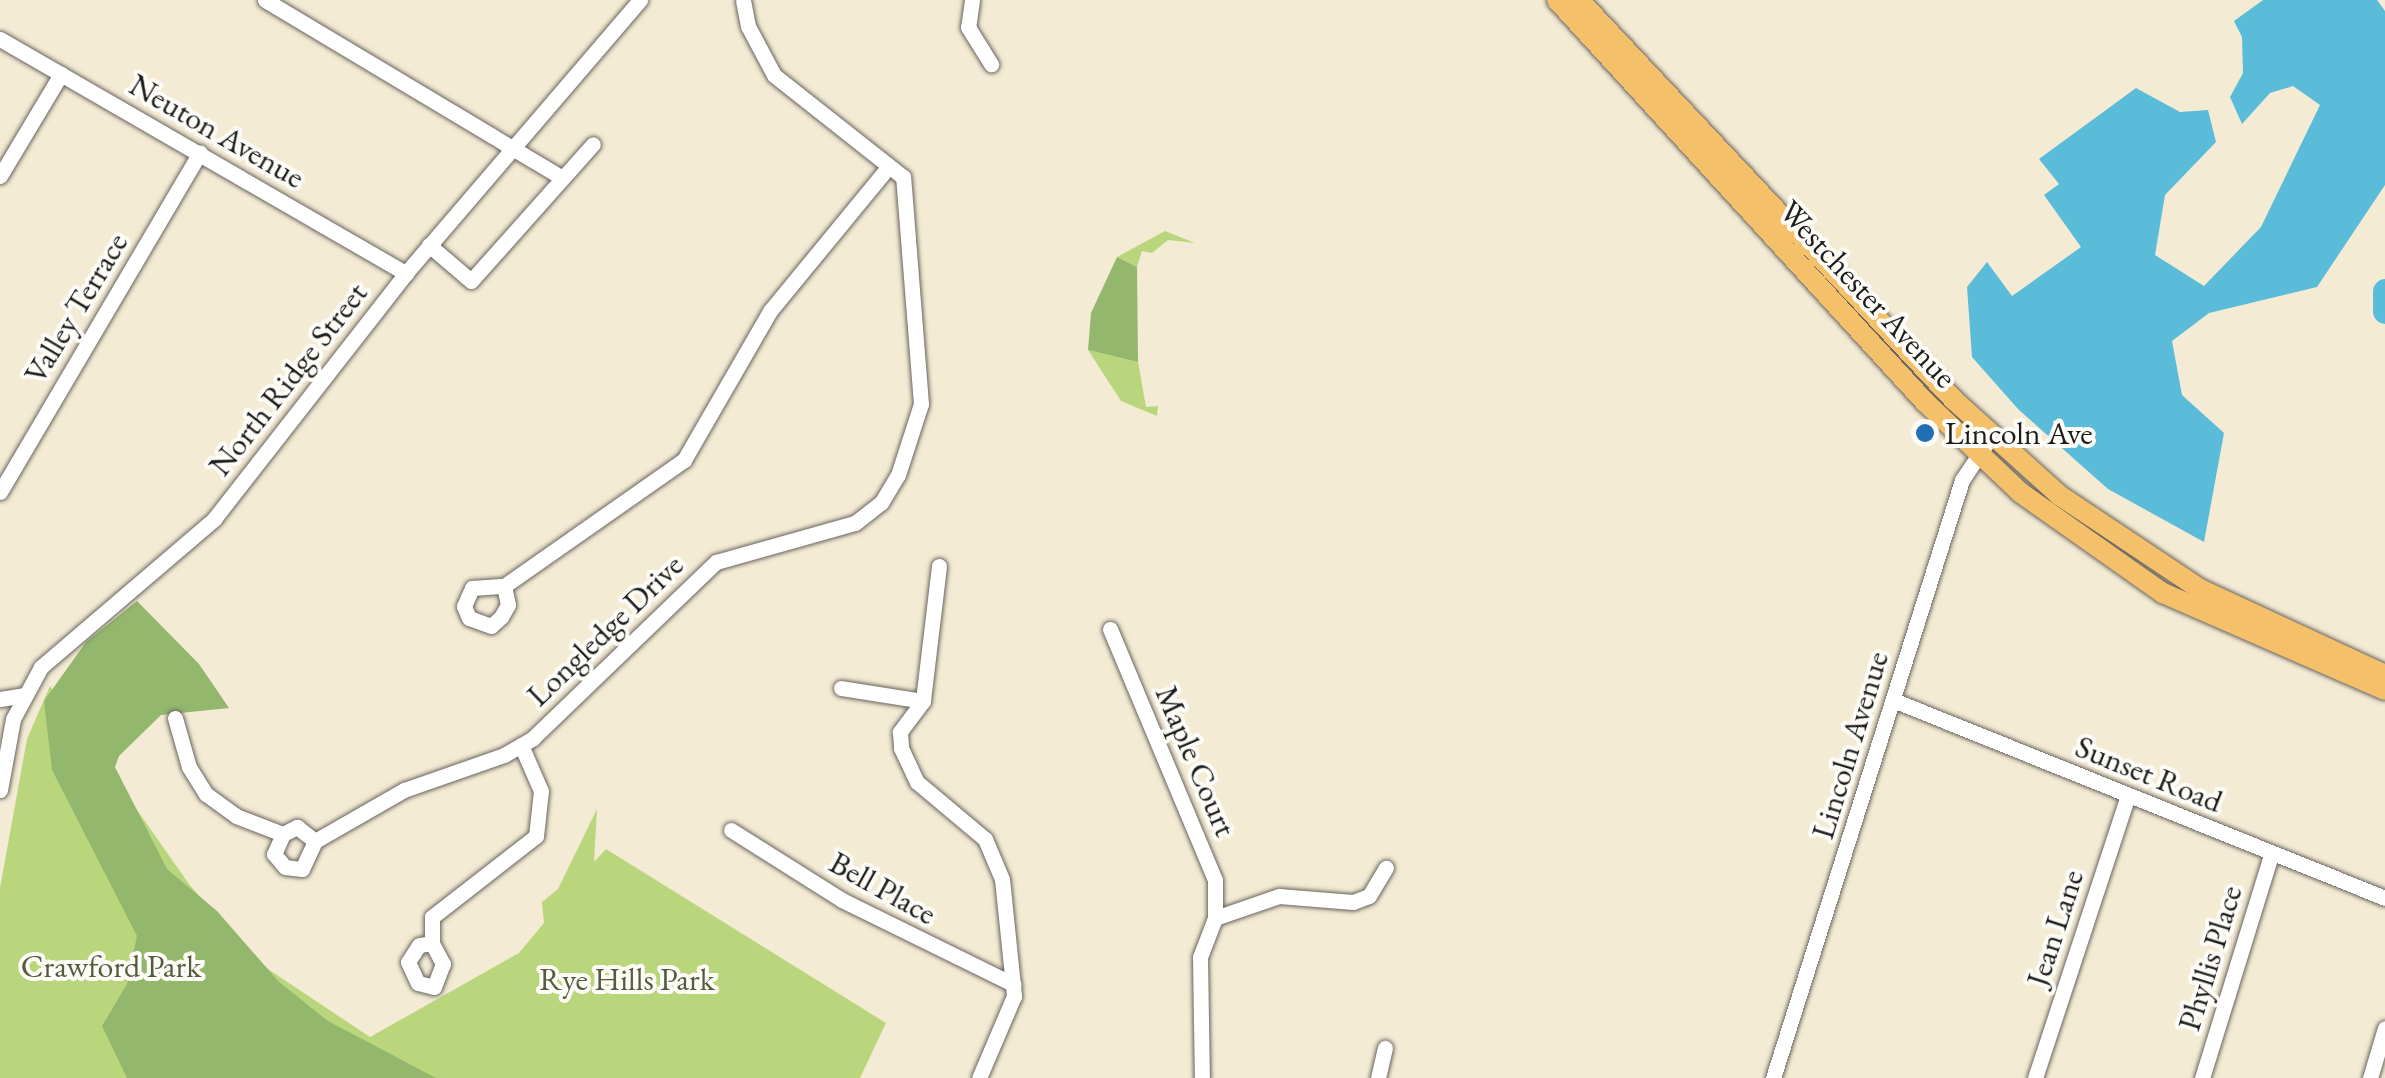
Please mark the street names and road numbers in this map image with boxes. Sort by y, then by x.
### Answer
street label: Neuton Avenue [123,65,311,197]
street label: Westchester Avenue [1771,192,1965,396]
street label: Valley Terrace [16,226,136,390]
street label: North Ridge Street [201,275,375,483]
street label: Longledge Drive [519,546,691,714]
street label: Lincoln Avenue [1803,647,1897,843]
street label: Maple Court [1147,680,1245,842]
street label: Sunset Road [2070,727,2228,821]
street label: Bell Place [823,843,943,933]
street label: Jean Lane [2018,865,2092,991]
street label: Phyllis Place [2170,881,2250,1035]

